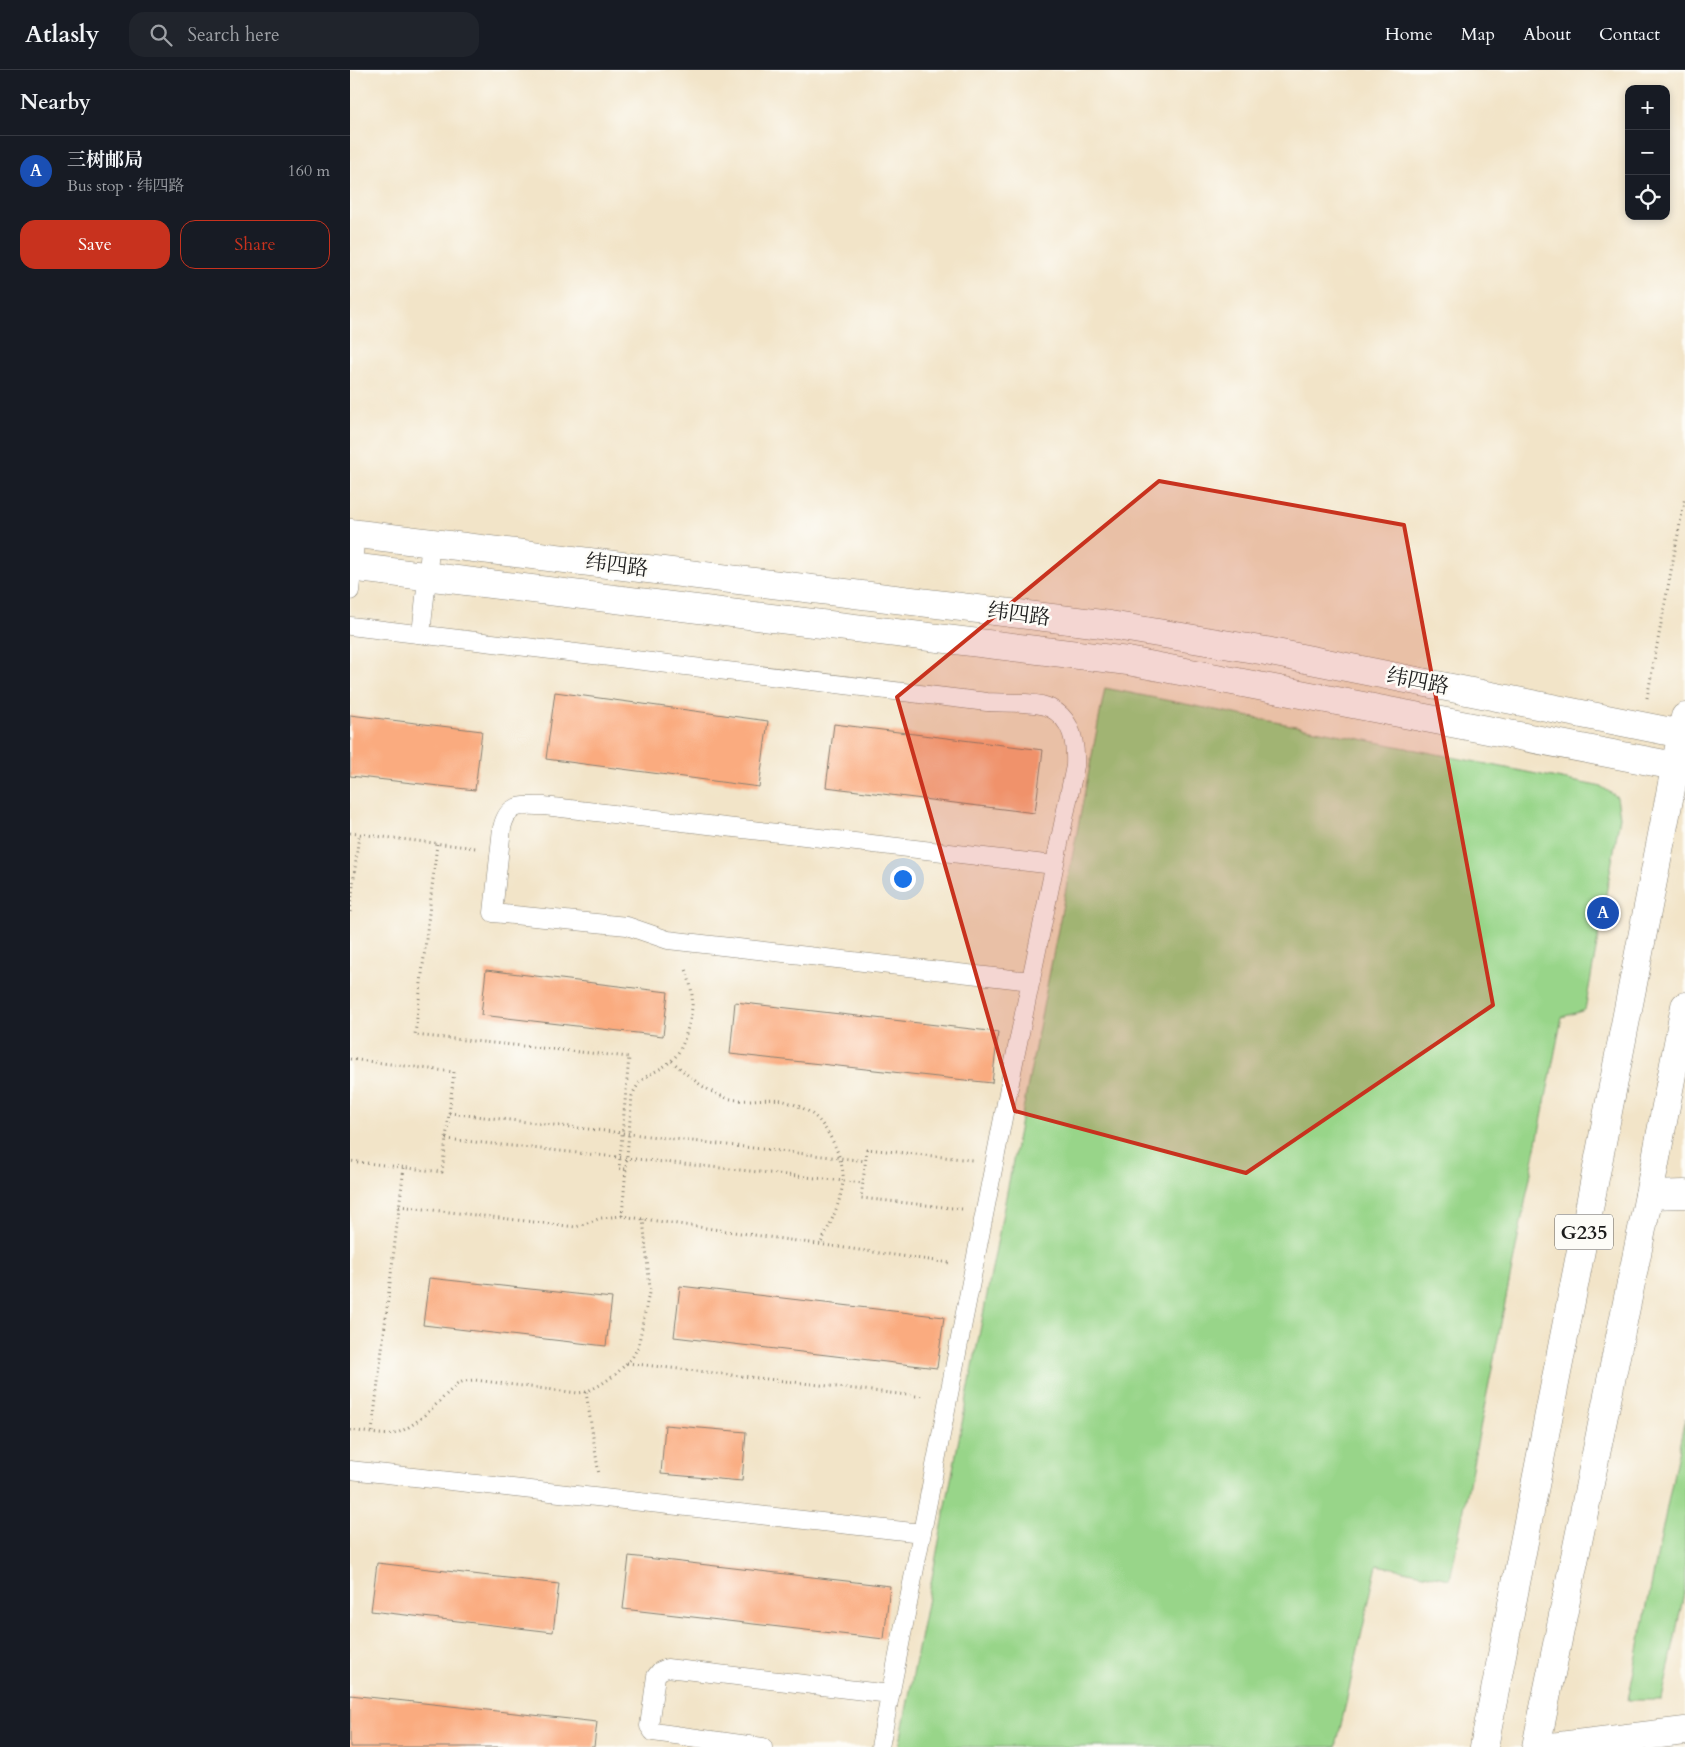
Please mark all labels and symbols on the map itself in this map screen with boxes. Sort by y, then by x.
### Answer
street label: 纬四路 [584,547,650,584]
street label: 纬四路 [986,596,1052,633]
street label: 纬四路 [1384,661,1452,702]
your location [890,866,916,892]
pin: A [1587,894,1619,932]
road number: G235 [1555,1214,1613,1250]

